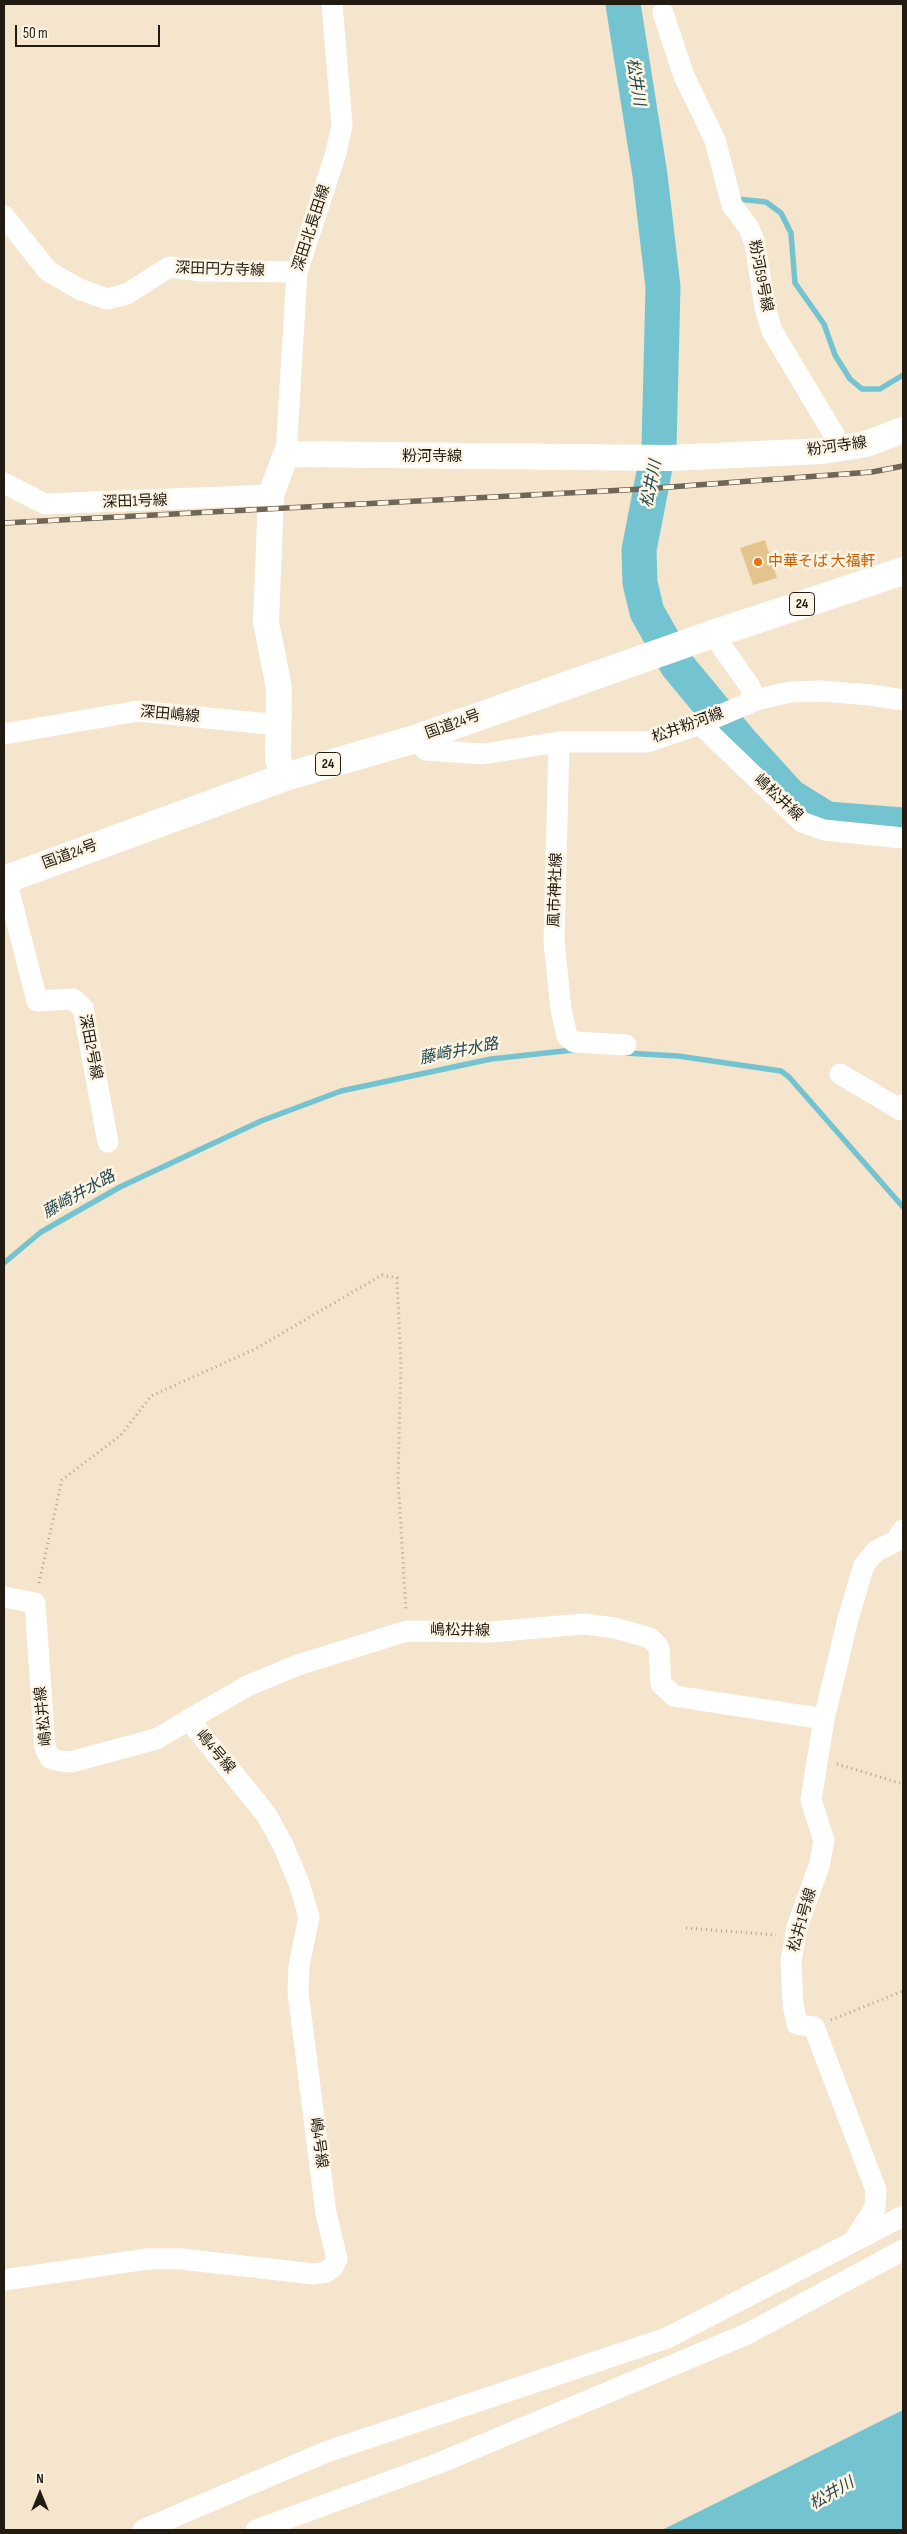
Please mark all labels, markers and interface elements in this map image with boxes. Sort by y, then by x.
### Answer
scale bar [18,15,162,47]
text: 50 m [23,24,48,43]
water label: 松井川 [622,57,648,107]
street label: 深田北長田線 [290,182,334,274]
street label: 粉河59号線 [744,239,776,313]
street label: 深田円方寺線 [175,259,265,281]
street label: 粉河寺線 [806,434,868,460]
street label: 粉河寺線 [402,448,462,466]
water label: 松井川 [638,459,666,509]
street label: 深田1号線 [102,492,168,512]
place label: 中華そば 大福軒 [768,553,875,571]
marker: 中華そば 大福軒 [752,556,764,568]
road number: 24 [790,592,814,616]
street label: 深田嶋線 [139,703,201,727]
street label: 松井粉河線 [650,705,726,747]
street label: 国道24号 [423,707,483,743]
road number: 24 [316,752,340,776]
street label: 嶋松井線 [750,771,806,825]
street label: 国道24号 [40,837,100,873]
street label: 風市神社線 [546,852,566,928]
street label: 深田2号線 [75,1013,105,1081]
water label: 藤崎井水路 [418,1035,500,1069]
water label: 藤崎井水路 [39,1167,119,1223]
street label: 嶋松井線 [430,1621,490,1641]
street label: 嶋松井線 [32,1685,56,1747]
street label: 嶋4号線 [192,1727,238,1777]
street label: 松井1号線 [785,1886,821,1954]
street label: 嶋4号線 [306,2116,330,2170]
north arrow [15,2469,65,2519]
text: N [36,2470,44,2487]
water label: 松井川 [806,2474,858,2514]

